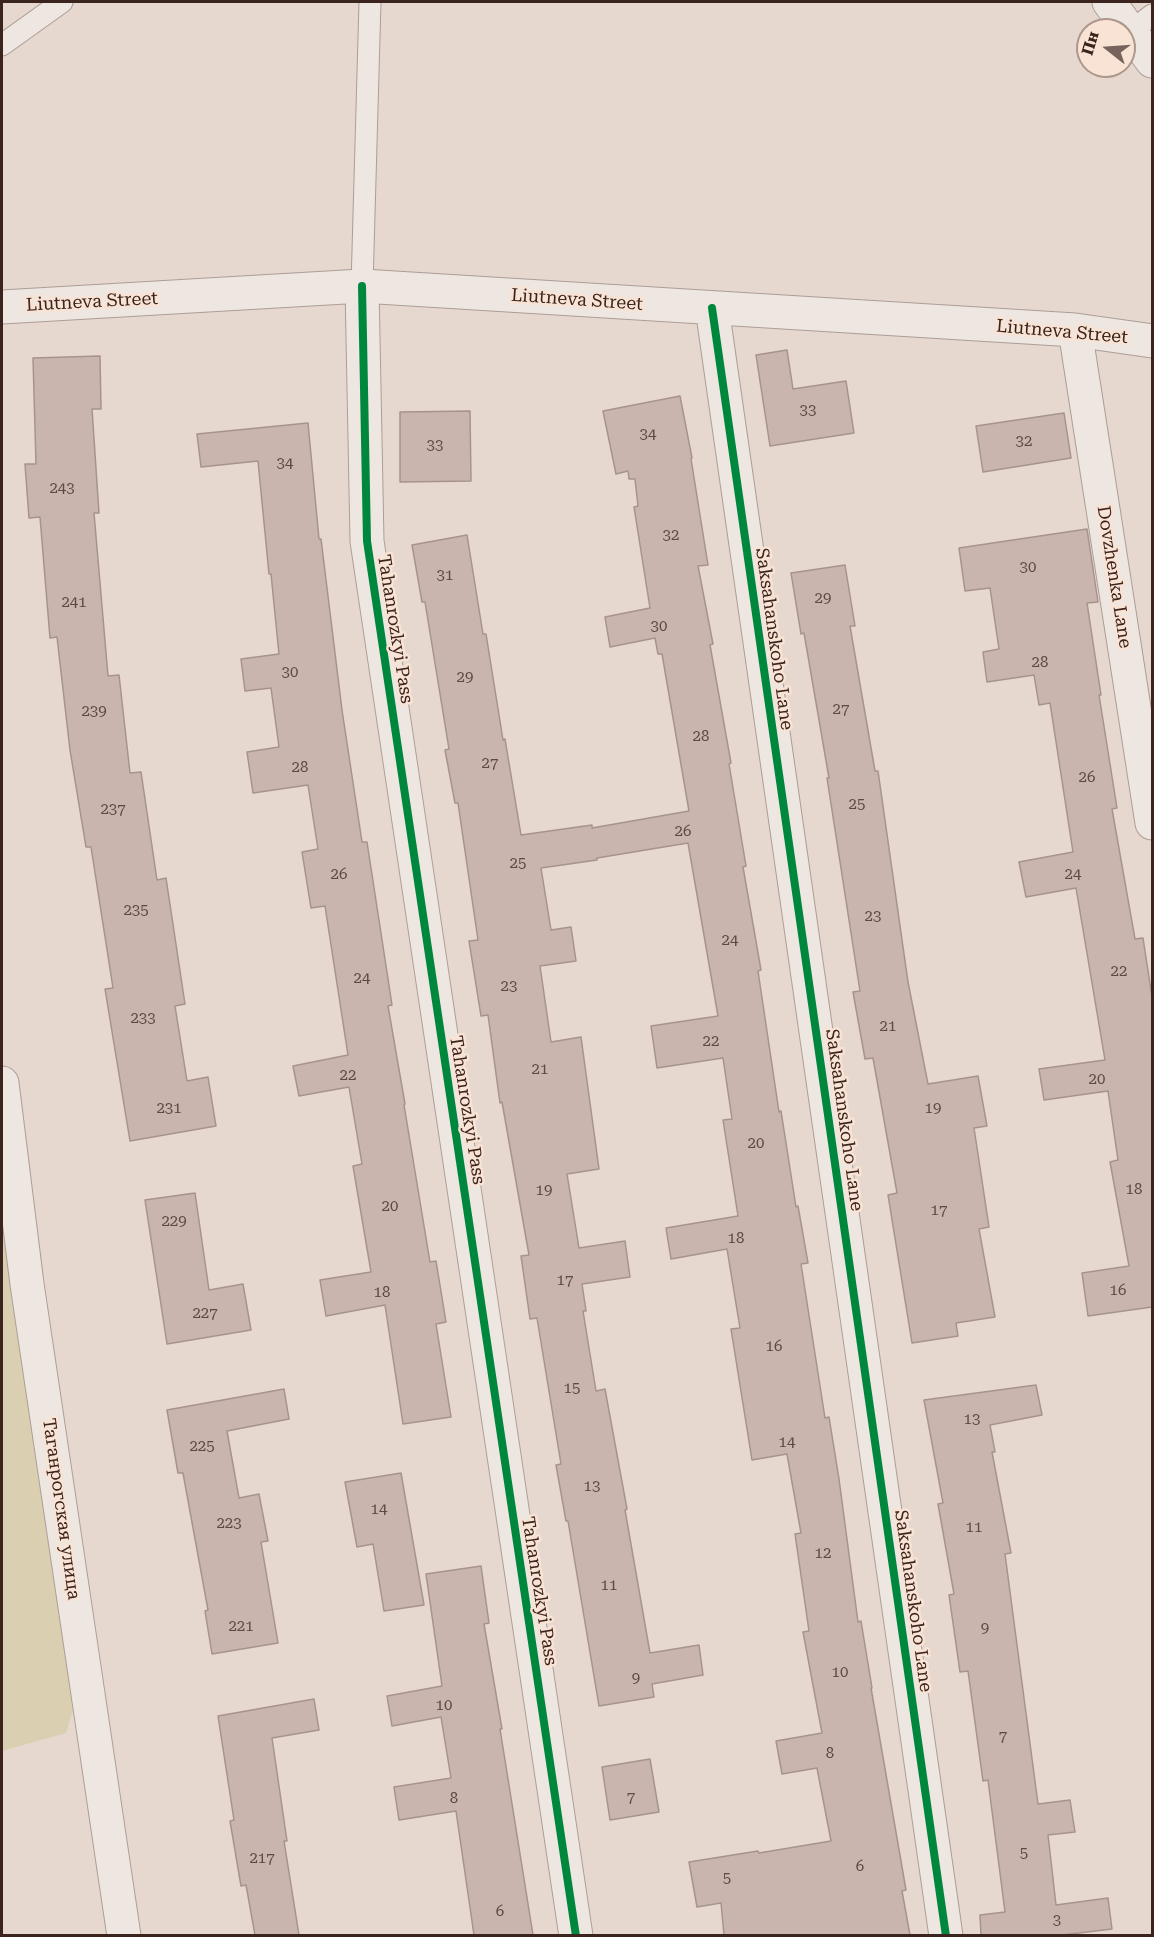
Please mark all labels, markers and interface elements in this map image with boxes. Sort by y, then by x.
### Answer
north arrow [1076,18,1136,78]
text: Пн [1078,29,1103,57]
street label: Liutneva Street [510,285,644,315]
street label: Liutneva Street [25,288,159,316]
street label: Liutneva Street [995,315,1129,349]
house number: 33 [800,402,816,420]
house number: 34 [640,426,656,444]
house number: 32 [1016,433,1032,451]
house number: 33 [427,437,443,455]
house number: 34 [277,455,293,473]
house number: 243 [49,480,75,498]
street label: Dovzhenka Lane [1092,504,1136,650]
house number: 32 [663,527,679,545]
street label: Saksahanskoho Lane [751,547,797,731]
street label: Tahanrozkyi Pass [373,553,417,705]
house number: 30 [1020,559,1036,577]
house number: 31 [437,567,453,585]
house number: 29 [815,590,831,608]
house number: 241 [61,594,87,612]
house number: 30 [651,618,667,636]
house number: 28 [1032,654,1048,672]
house number: 30 [282,664,298,682]
house number: 29 [457,669,473,687]
house number: 27 [833,701,849,719]
house number: 239 [81,703,107,721]
house number: 28 [693,728,709,746]
house number: 27 [482,755,498,773]
house number: 28 [292,759,308,777]
house number: 26 [1079,769,1095,787]
house number: 25 [849,796,865,814]
house number: 237 [100,801,126,819]
house number: 26 [675,823,691,841]
house number: 25 [510,855,526,873]
house number: 26 [331,866,347,884]
house number: 24 [1065,866,1081,884]
house number: 235 [123,902,149,920]
house number: 23 [865,908,881,926]
house number: 24 [722,932,738,950]
house number: 22 [1111,963,1127,981]
house number: 24 [354,970,370,988]
house number: 23 [501,978,517,996]
house number: 233 [130,1010,156,1028]
house number: 21 [880,1018,896,1036]
street label: Saksahanskoho Lane [821,1028,867,1212]
house number: 22 [703,1033,719,1051]
street label: Tahanrozkyi Pass [445,1034,489,1186]
house number: 21 [532,1061,548,1079]
house number: 22 [340,1067,356,1085]
house number: 20 [1089,1071,1105,1089]
house number: 231 [156,1100,182,1118]
house number: 19 [925,1100,941,1118]
house number: 20 [748,1135,764,1153]
house number: 18 [1126,1181,1142,1199]
house number: 19 [536,1182,552,1200]
house number: 20 [382,1198,398,1216]
house number: 17 [931,1202,947,1220]
house number: 229 [161,1213,187,1231]
house number: 18 [728,1230,744,1248]
house number: 17 [557,1272,573,1290]
house number: 16 [1110,1282,1126,1300]
house number: 18 [374,1284,390,1302]
house number: 227 [192,1305,218,1323]
house number: 16 [766,1338,782,1356]
house number: 15 [564,1380,580,1398]
house number: 13 [964,1411,980,1429]
street label: Таганрогская улица [38,1417,84,1601]
house number: 14 [779,1434,795,1452]
house number: 225 [189,1438,215,1456]
house number: 13 [584,1478,600,1496]
house number: 14 [371,1501,387,1519]
street label: Saksahanskoho Lane [890,1509,936,1693]
house number: 223 [216,1515,242,1533]
street label: Tahanrozkyi Pass [517,1515,561,1667]
house number: 11 [966,1519,982,1537]
house number: 12 [815,1545,831,1563]
house number: 11 [601,1577,617,1595]
house number: 221 [228,1618,254,1636]
house number: 9 [981,1620,989,1638]
house number: 10 [832,1664,848,1682]
house number: 9 [632,1670,640,1688]
house number: 10 [436,1697,452,1715]
house number: 7 [999,1728,1007,1746]
house number: 8 [826,1745,834,1763]
house number: 7 [627,1789,635,1807]
house number: 8 [450,1790,458,1808]
house number: 5 [1020,1845,1028,1863]
house number: 217 [249,1850,275,1868]
house number: 6 [856,1858,864,1876]
house number: 5 [723,1870,731,1888]
house number: 6 [496,1903,504,1921]
house number: 3 [1053,1912,1061,1930]

